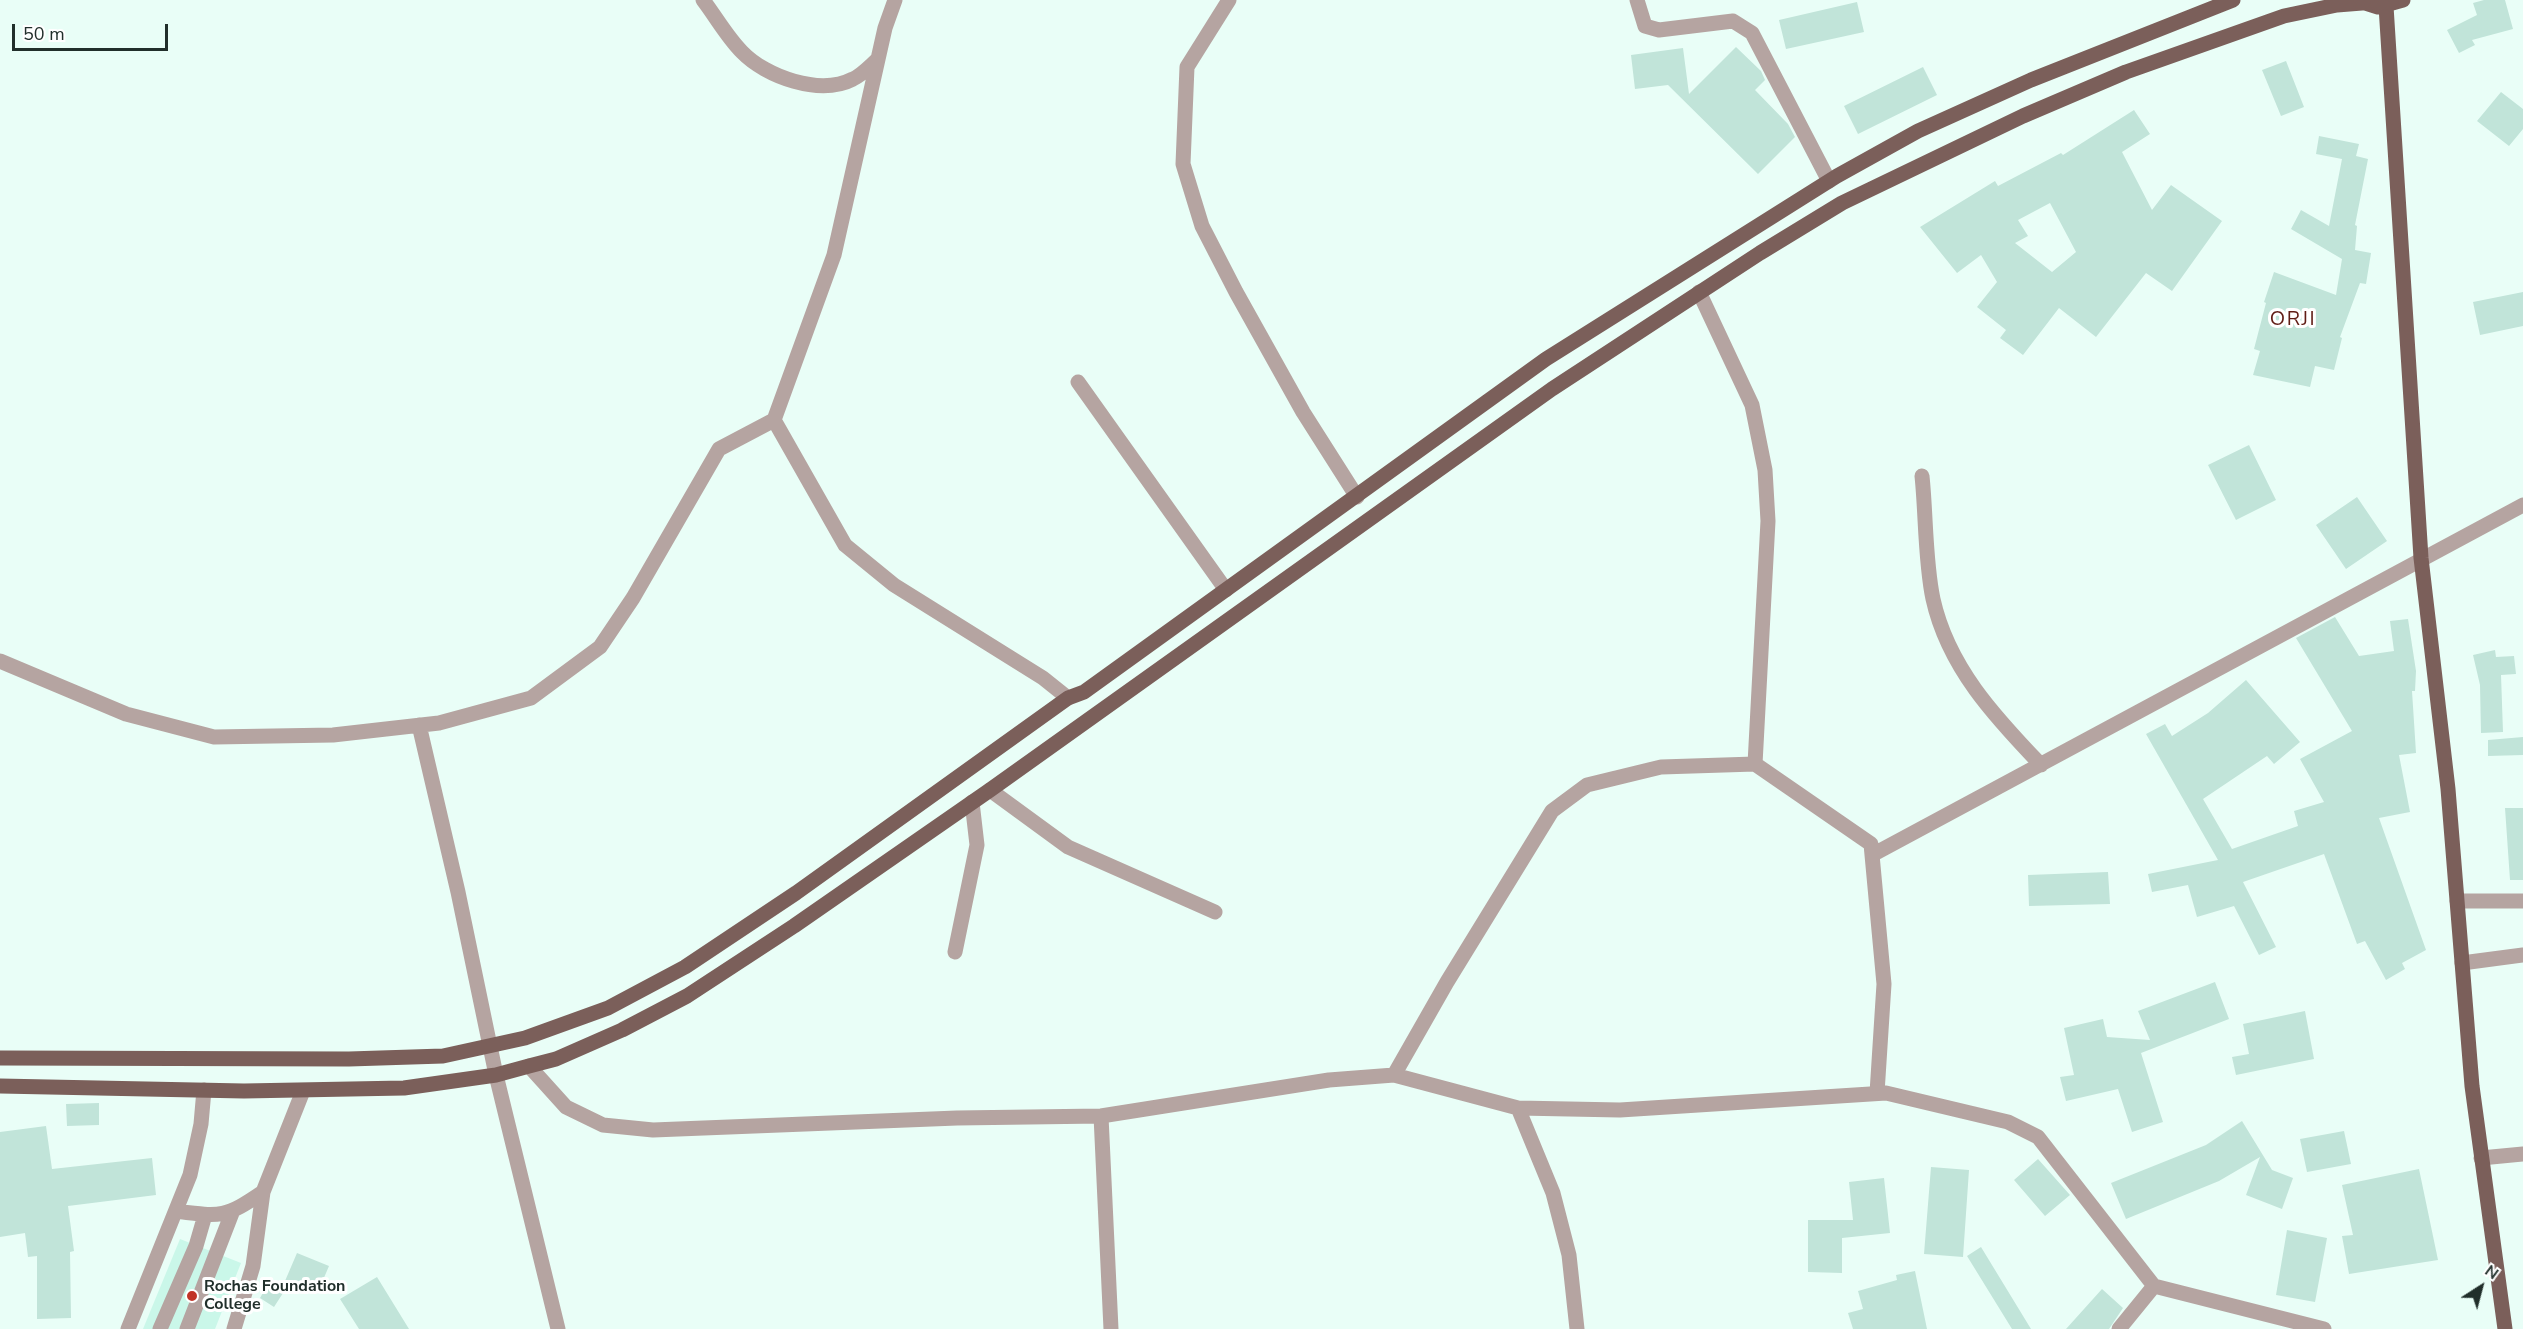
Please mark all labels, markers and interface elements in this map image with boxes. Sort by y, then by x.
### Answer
scale bar [15,12,171,50]
text: 50 m [23,22,65,46]
district label: ORJI [2270,308,2316,332]
north arrow [2451,1257,2511,1317]
text: N [2480,1260,2503,1285]
place label: Rochas Foundation College [204,1277,345,1315]
marker: Rochas Foundation College [185,1289,199,1303]

